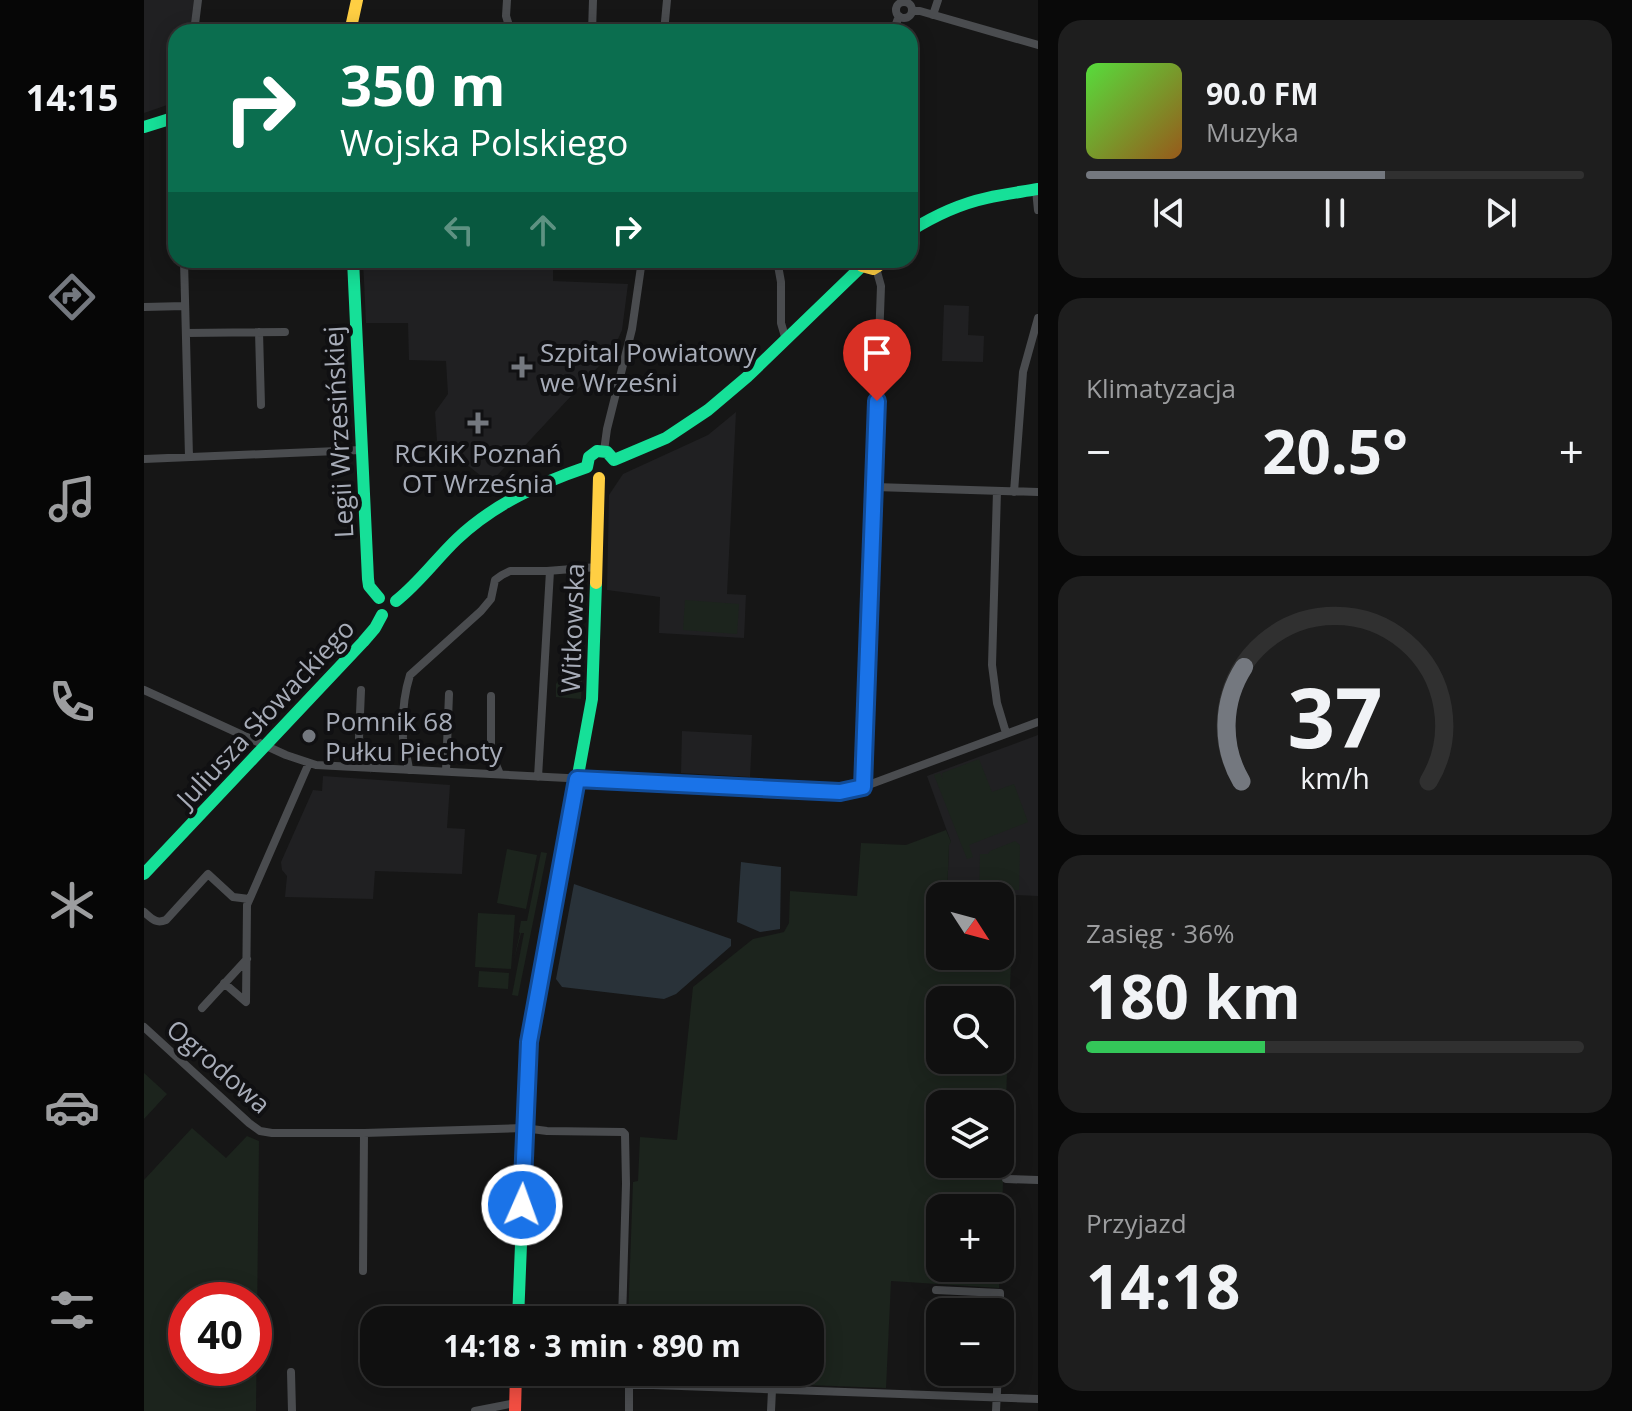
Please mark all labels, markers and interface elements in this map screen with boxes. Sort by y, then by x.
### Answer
text: 350 m [340,46,506,122]
icon: right [208,56,312,160]
text: 14:15 [26,73,118,122]
text: 90.0 FM [1206,73,1319,114]
text: Muzyka [1206,114,1299,150]
text: Wojska Polskiego [340,118,628,167]
icon: previous [1147,191,1191,235]
icon: pause [1313,191,1357,235]
icon: next [1479,191,1523,235]
icon: left [437,208,481,252]
icon: ahead [521,208,565,252]
icon: right [605,208,649,252]
icon: directions [44,269,100,325]
pin [843,319,911,401]
street label: Legii Wrzesińskiej [314,325,362,539]
icon: arrive [855,331,899,375]
place label: Szpital Powiatowy we Wrześni [540,334,757,400]
marker: Szpital Powiatowy we Wrześni [511,356,533,378]
text: Klimatyzacja [1086,370,1236,406]
text: 20.5° [1262,410,1408,492]
marker: RCKiK Poznań OT Września [467,412,489,434]
text: − [1086,421,1111,481]
text: + [1559,421,1584,481]
place label: RCKiK Poznań OT Września [394,435,562,501]
icon: music [44,471,100,527]
street label: Witkowska [552,563,592,693]
street label: Juliusza Słowackiego [166,611,362,817]
text: 37 [1287,658,1383,771]
icon: phone [44,674,100,730]
place label: Pomnik 68 Pułku Piechoty [325,703,504,769]
marker: Pomnik 68 Pułku Piechoty [300,727,318,745]
text: km/h [1300,758,1370,797]
icon: climate [44,877,100,933]
north arrow [926,882,1014,970]
map controls [926,882,1014,1386]
text: Zasięg · 36% [1086,915,1235,951]
text: 180 km [1086,955,1301,1037]
button: search [926,986,1014,1074]
street label: Ogrodowa [159,1011,279,1121]
icon: car [44,1079,100,1135]
button: layers [926,1090,1014,1178]
position arrow [480,1163,564,1247]
button: + [926,1194,1014,1282]
text: Przyjazd [1086,1205,1187,1241]
text: 14:18 [1086,1245,1240,1327]
icon: filters [44,1282,100,1338]
speed limit sign: 40 [168,1282,272,1386]
button: − [926,1298,1014,1386]
text: 14:18 · 3 min · 890 m [443,1325,741,1366]

